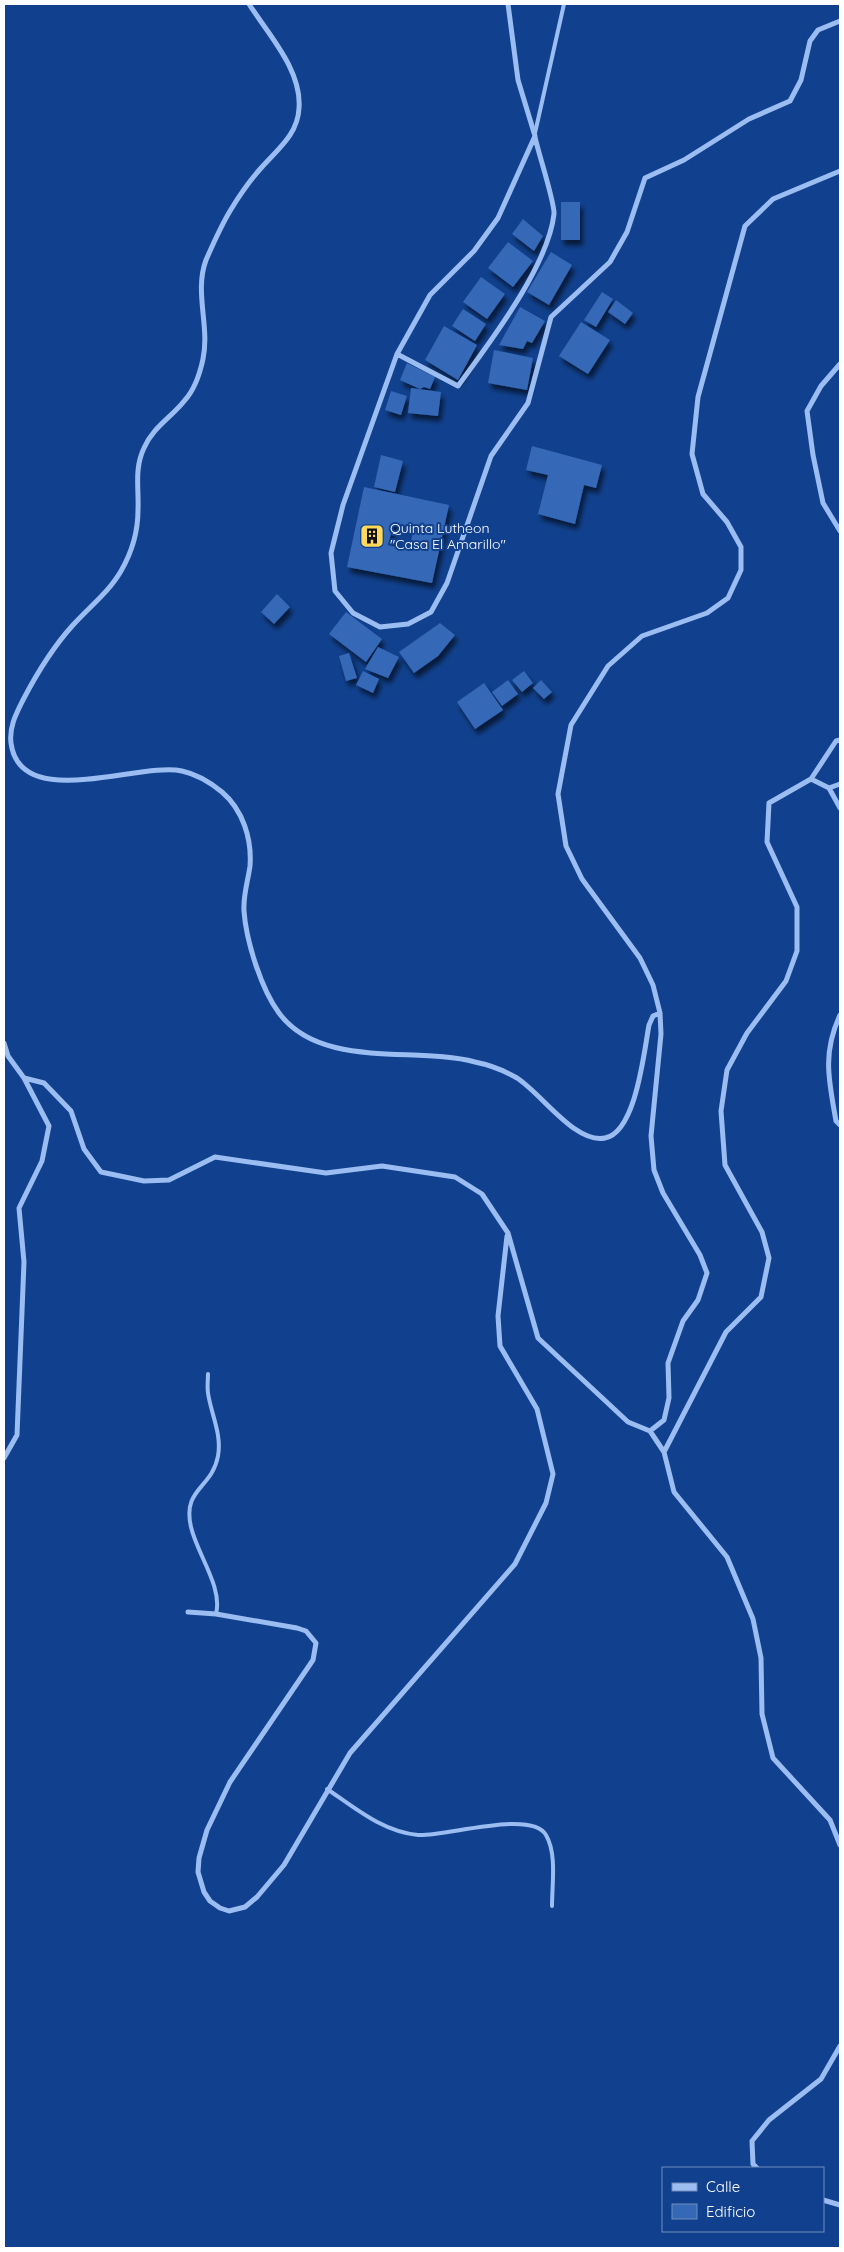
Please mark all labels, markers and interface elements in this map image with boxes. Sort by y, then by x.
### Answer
place label: Quinta Lutheon "Casa El Amarillo" [390,519,506,553]
building icon: Quinta Lutheon "Casa El Amarillo" [359,523,385,549]
legend [662,2167,824,2232]
text: Calle [706,2177,740,2196]
text: Edificio [706,2202,755,2221]

